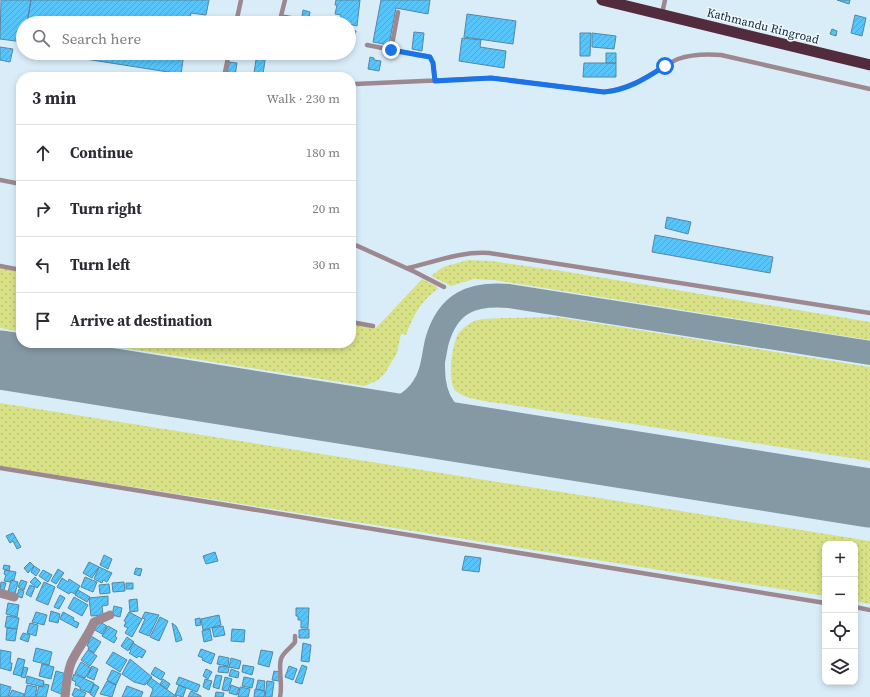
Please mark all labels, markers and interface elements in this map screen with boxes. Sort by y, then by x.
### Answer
street label: Kathmandu Ringroad [705,4,821,48]
search box [16,16,356,60]
icon: search [30,27,52,49]
text: Search here [62,28,141,49]
route end [382,41,400,59]
route start [656,57,674,75]
text: 3 min [32,86,76,110]
text: Walk · 230 m [267,90,340,107]
icon: ahead [32,142,54,164]
text: Continue [70,142,133,163]
text: 180 m [306,144,340,161]
icon: right [32,198,54,220]
text: Turn right [70,198,142,219]
text: 20 m [312,200,340,217]
icon: left [32,254,54,276]
text: Turn left [70,254,130,275]
text: 30 m [312,256,340,273]
icon: arrive [32,310,54,332]
text: Arrive at destination [70,310,212,331]
map controls [822,541,858,685]
button: + [822,541,858,577]
button: − [822,577,858,613]
button: locate [822,613,858,649]
button: layers [822,649,858,685]

